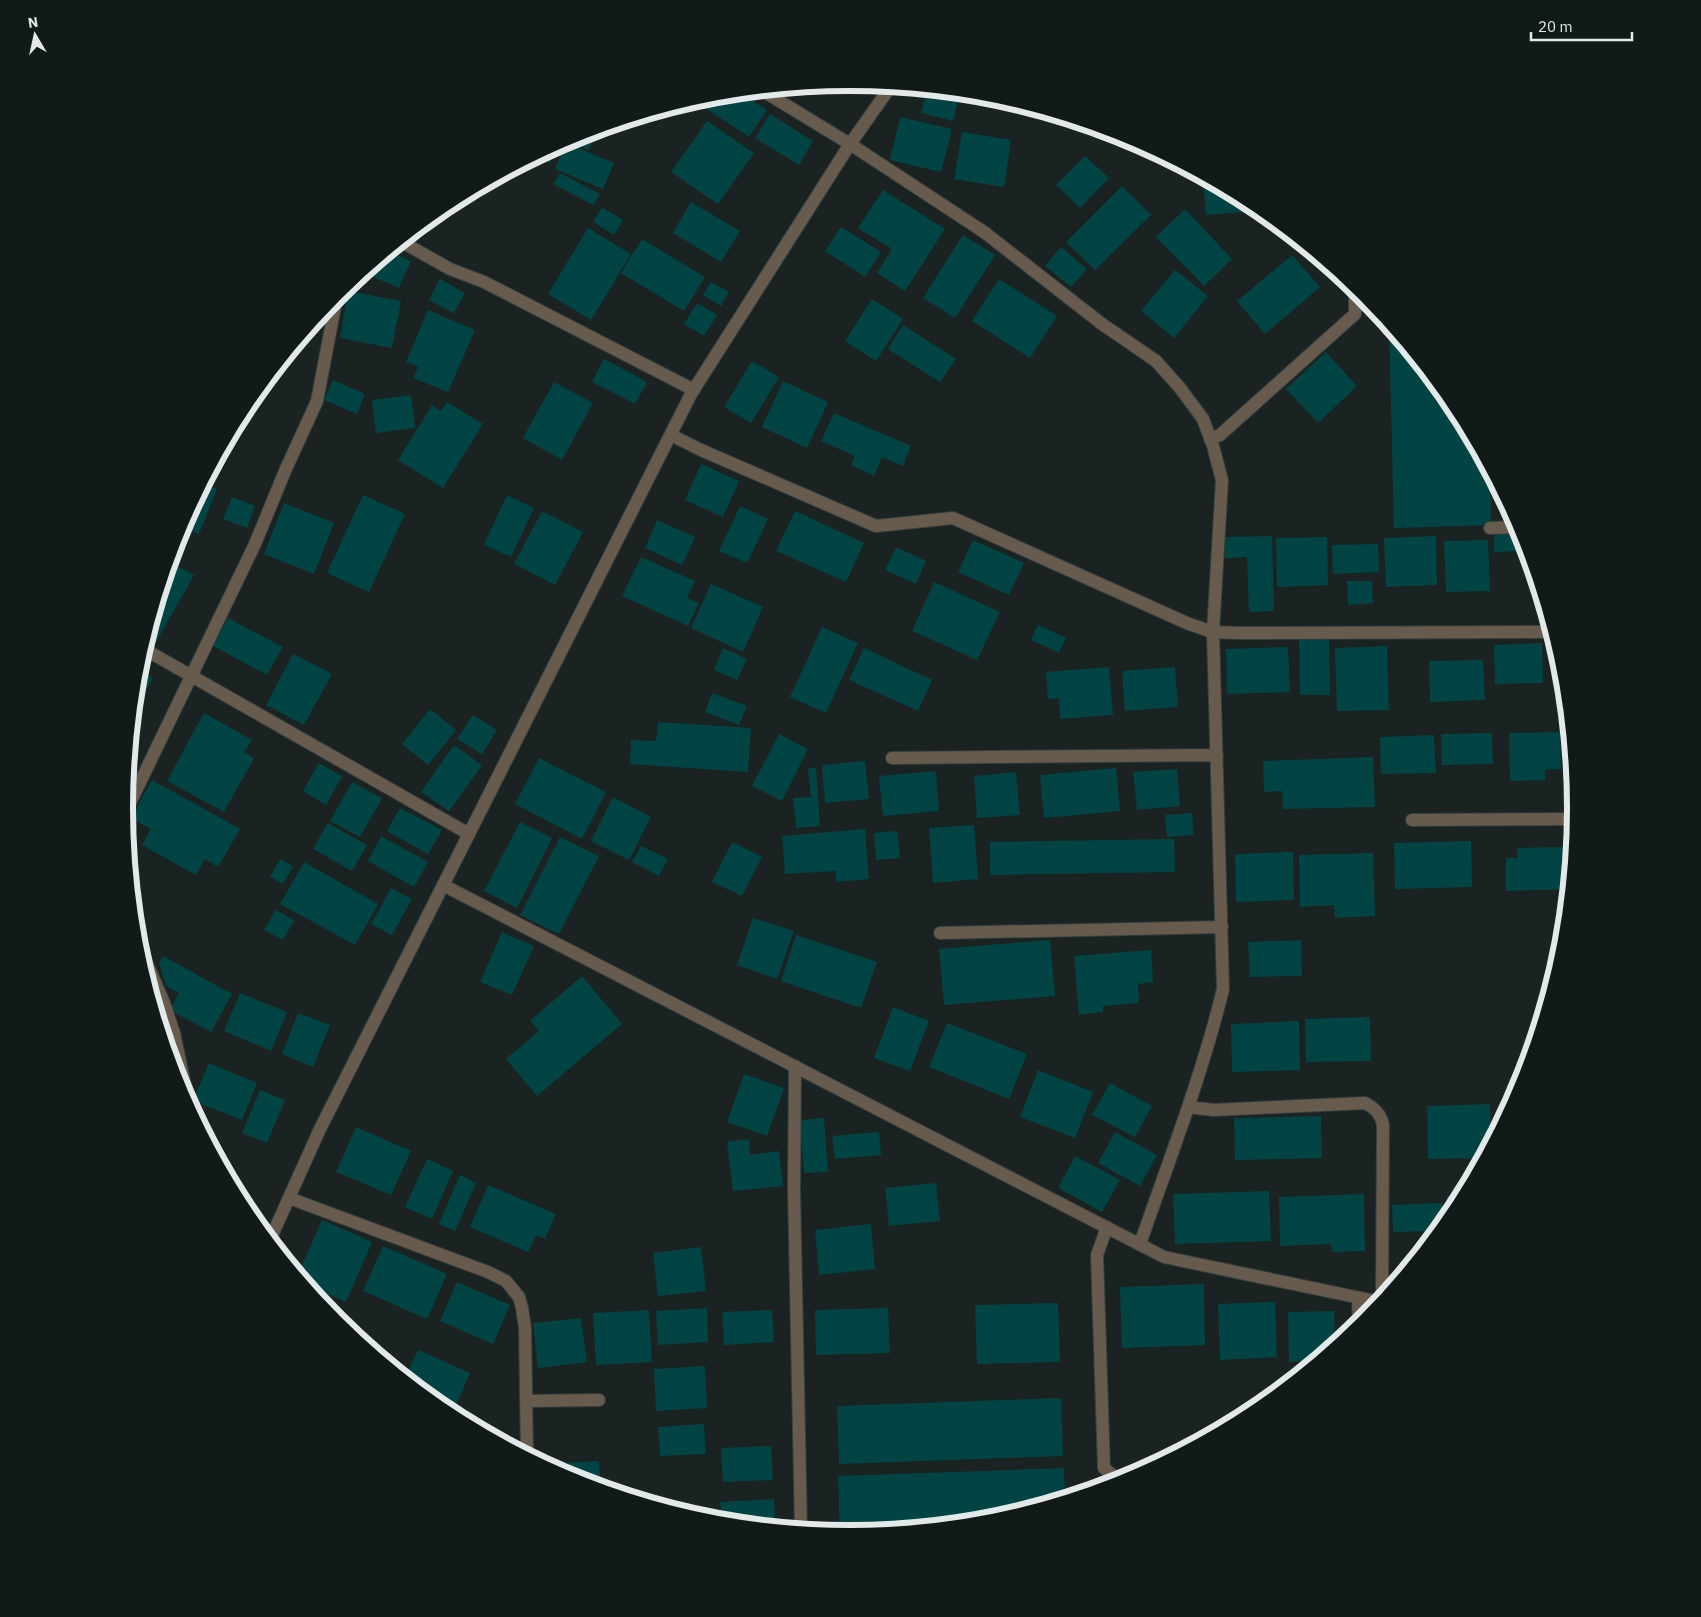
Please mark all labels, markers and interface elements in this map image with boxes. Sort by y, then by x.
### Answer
north arrow [10,10,60,60]
scale bar [1531,10,1632,42]
text: N [27,12,39,32]
text: 20 m [1538,17,1573,36]

